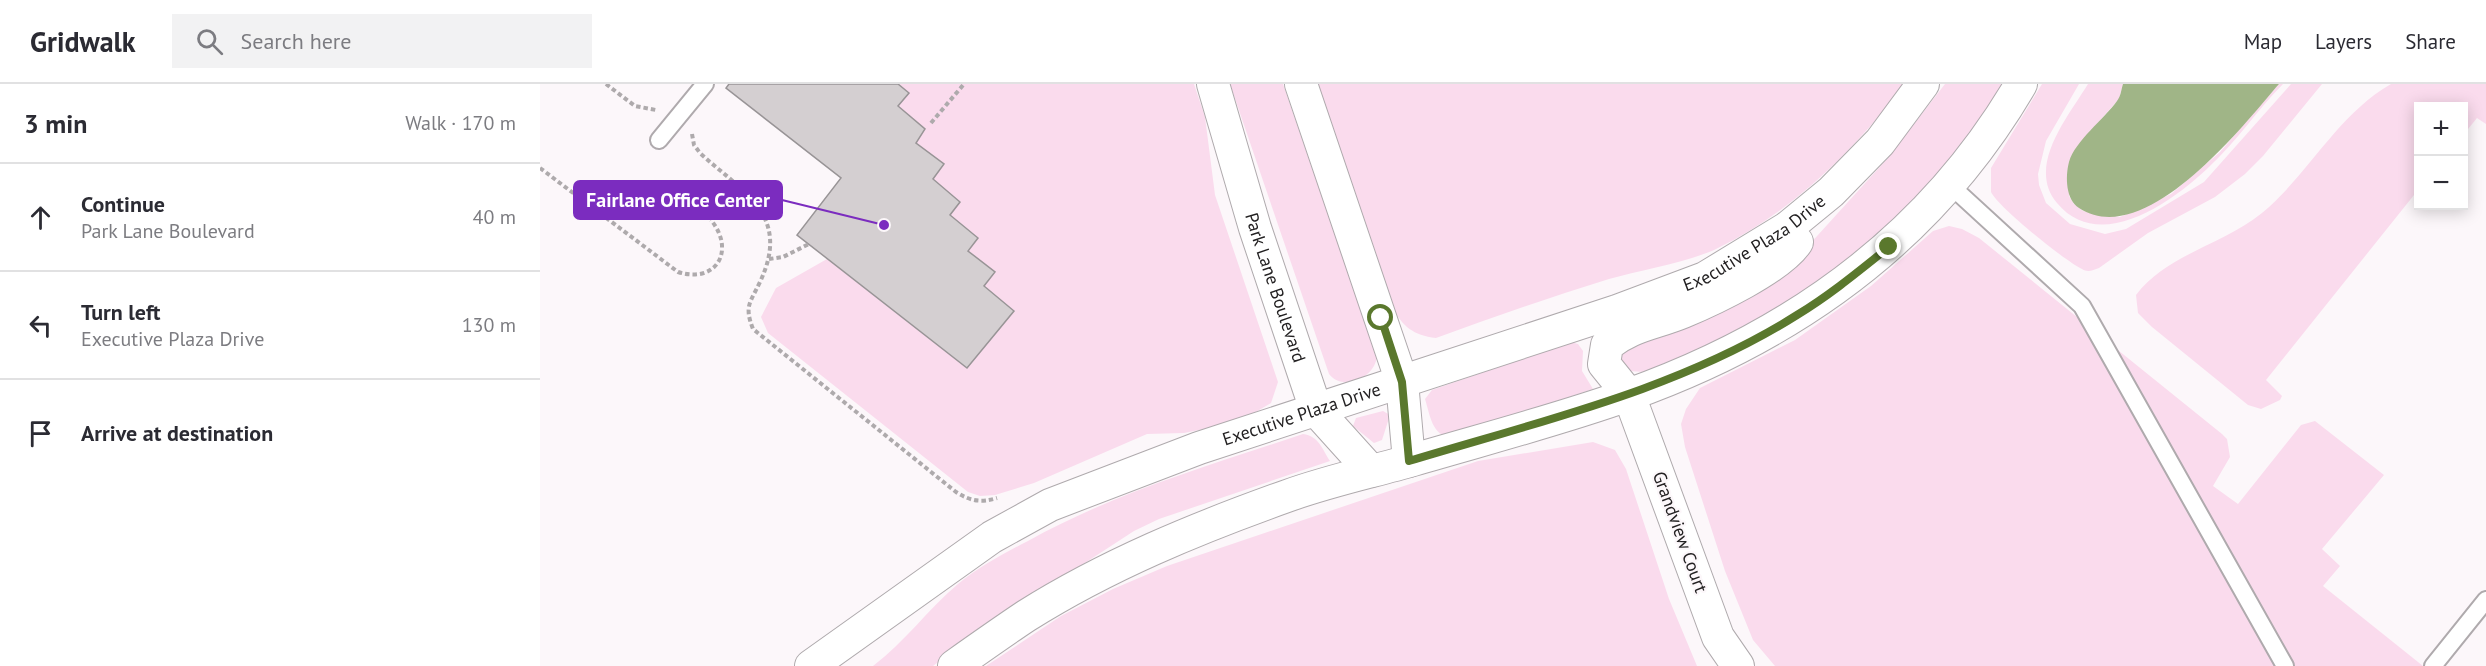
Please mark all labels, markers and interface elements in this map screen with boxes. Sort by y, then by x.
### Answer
search box [172,14,592,68]
text: Gridwalk [30,23,136,60]
icon: search [193,25,226,58]
text: Search here [241,27,352,55]
text: Map [2244,28,2282,55]
text: Layers [2315,28,2372,55]
text: Share [2405,28,2456,55]
map controls [2414,102,2468,210]
button: + [2414,102,2468,156]
text: 3 min [24,107,87,140]
text: Walk · 170 m [405,110,516,136]
button: − [2414,156,2468,210]
callout: Fairlane Office Center [574,181,782,219]
text: Fairlane Office Center [586,187,770,213]
street label: Executive Plaza Drive [1680,189,1830,296]
text: Continue [81,190,165,218]
icon: ahead [24,201,57,234]
text: 40 m [473,204,516,230]
street label: Park Lane Boulevard [1240,210,1311,365]
text: Park Lane Boulevard [81,218,255,244]
route end [1875,233,1901,259]
text: Turn left [81,298,161,326]
route start [1367,304,1393,330]
icon: left [24,309,57,342]
text: 130 m [462,312,516,338]
text: Executive Plaza Drive [81,326,264,352]
street label: Executive Plaza Drive [1219,377,1383,451]
icon: arrive [24,417,57,450]
text: Arrive at destination [81,419,273,447]
street label: Grandview Court [1648,468,1713,596]

